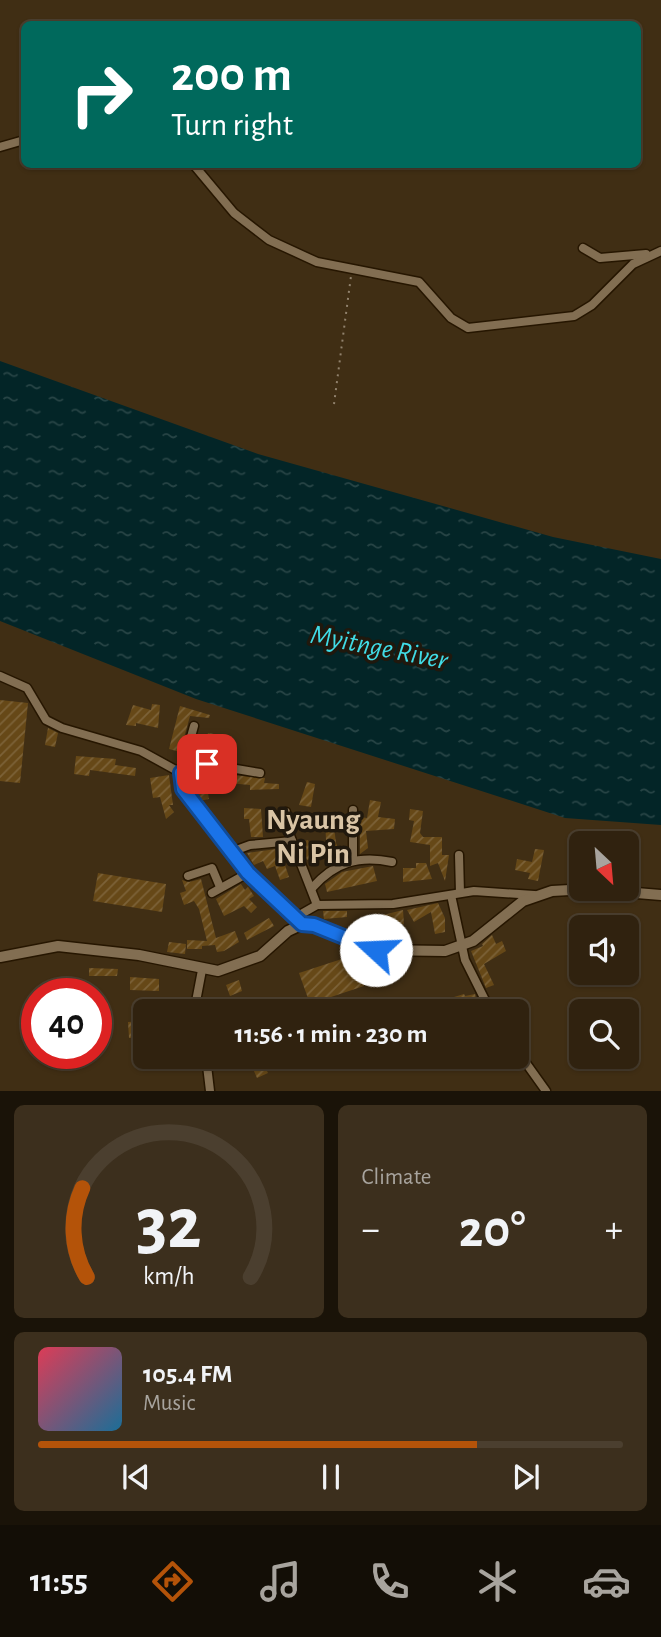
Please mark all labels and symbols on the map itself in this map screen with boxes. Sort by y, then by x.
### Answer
water label: Myitnge River [308,621,451,675]
pin [177,734,237,794]
district label: Nyaung Ni Pin [266,805,361,869]
north arrow [569,831,639,901]
position arrow [339,913,413,987]
speed limit sign: 40 [21,978,112,1069]

